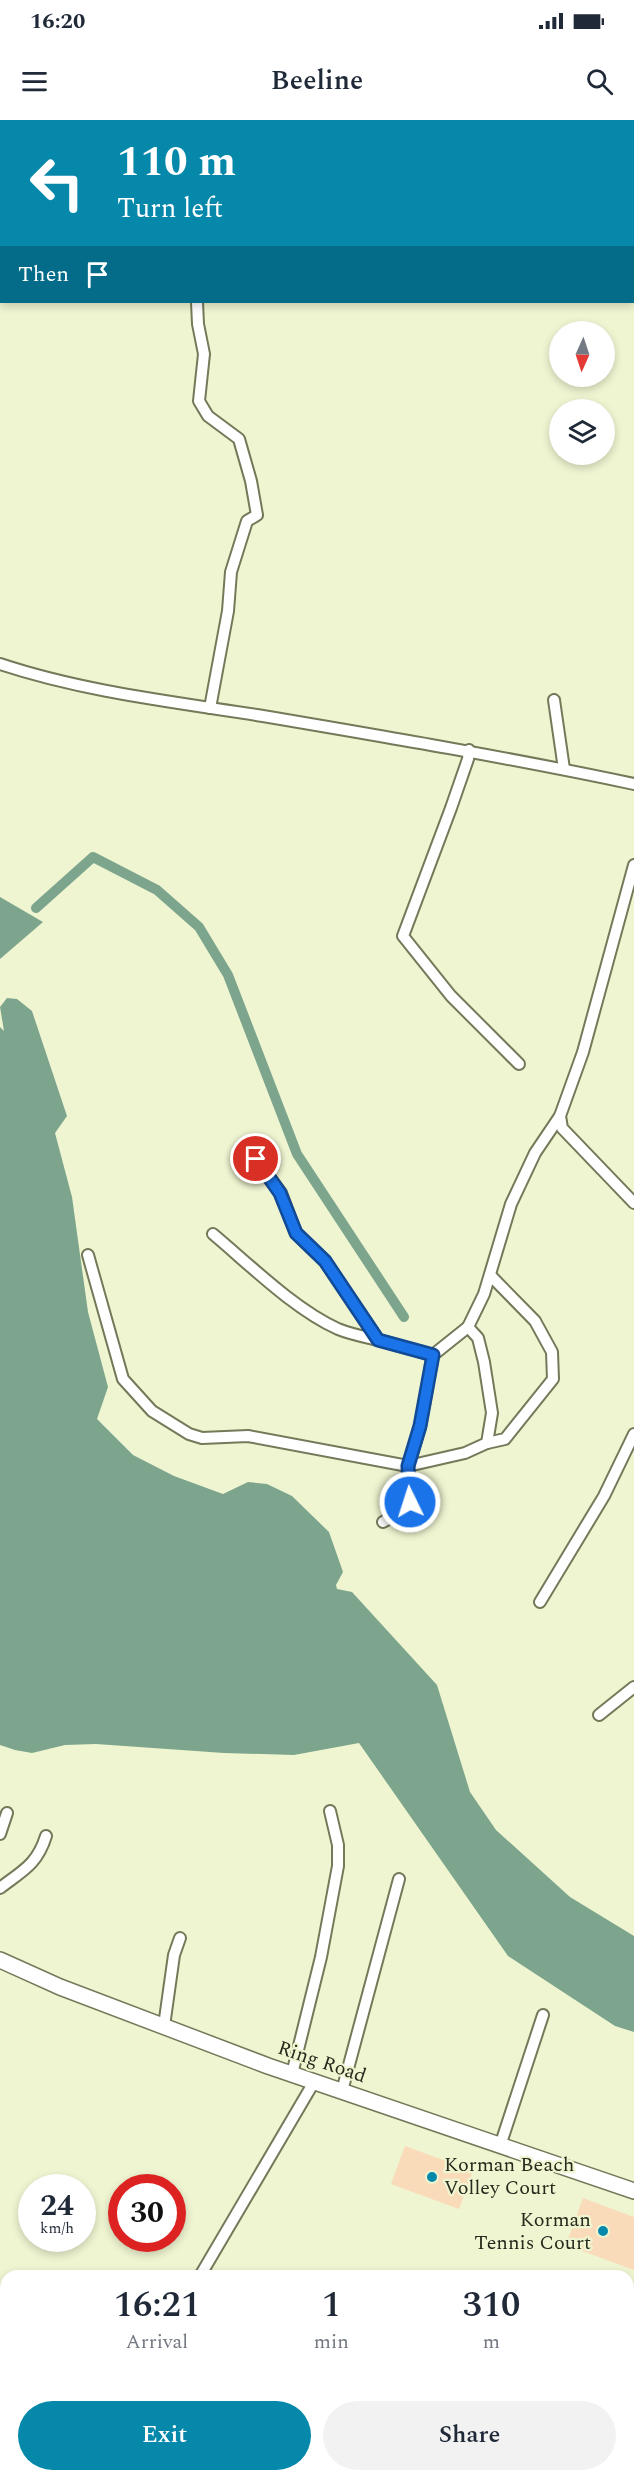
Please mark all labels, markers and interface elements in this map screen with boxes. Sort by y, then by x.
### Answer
text: 16:20 [30,5,85,38]
text: Beeline [271,60,363,102]
icon: menu [18,65,51,98]
icon: search [583,65,616,98]
text: 110 m [117,131,236,194]
icon: left [18,144,96,222]
text: Turn left [117,188,223,230]
text: Then [18,258,69,291]
icon: arrive [81,258,114,291]
north arrow [549,321,615,387]
map controls [549,321,615,465]
button: layers [549,399,615,465]
pin [230,1133,281,1184]
icon: arrive [239,1142,272,1175]
position arrow [378,1470,442,1534]
street label: Ring Road [274,2033,370,2091]
place label: Korman Beach Volley Court [444,2150,574,2203]
marker: Korman Beach Volley Court [425,2170,439,2184]
speed limit sign: 30 [108,2174,186,2252]
text: 24 [40,2183,74,2229]
place label: Korman Tennis Court [474,2205,591,2258]
text: km/h [40,2217,74,2240]
marker: Korman Tennis Court [596,2224,610,2238]
text: 16:21 [114,2278,200,2333]
text: 1 [322,2278,341,2333]
text: 310 [462,2278,520,2333]
text: Arrival [126,2327,188,2357]
text: min [314,2327,349,2357]
text: m [483,2327,500,2357]
button: Exit [18,2401,311,2470]
button: Share [323,2401,616,2470]

